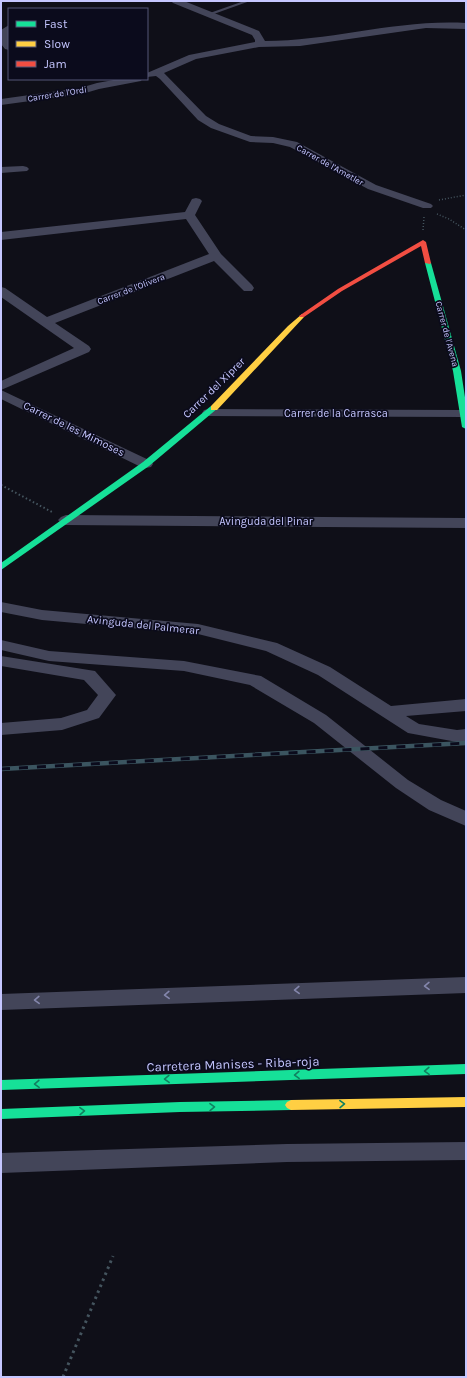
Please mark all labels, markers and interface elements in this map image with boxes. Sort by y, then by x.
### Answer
legend [8,8,148,80]
text: Fast [44,17,68,31]
text: Slow [44,37,70,51]
text: Jam [44,57,67,71]
street label: Carrer de l'Ordi [27,84,87,104]
street label: Carrer de l'Ametler [295,142,366,188]
street label: Carrer de l'Olivera [96,272,166,306]
street label: Carrer de l'Avena [433,300,461,368]
street label: Carrer del Xiprer [180,355,248,421]
street label: Carrer de les Mimoses [21,399,127,459]
street label: Carrer de la Carrasca [284,407,388,420]
street label: Avinguda del Pinar [219,515,313,528]
street label: Avinguda del Palmerar [86,613,200,637]
one-way arrow [424,982,430,990]
one-way arrow [294,986,300,994]
one-way arrow [164,991,170,999]
one-way arrow [34,996,40,1004]
street label: Carretera Manises - Riba-roja [146,1053,320,1075]
one-way arrow [424,1066,430,1075]
one-way arrow [294,1070,300,1079]
one-way arrow [164,1074,170,1083]
one-way arrow [34,1079,40,1088]
one-way arrow [339,1100,345,1109]
one-way arrow [209,1103,215,1111]
one-way arrow [79,1107,85,1115]

